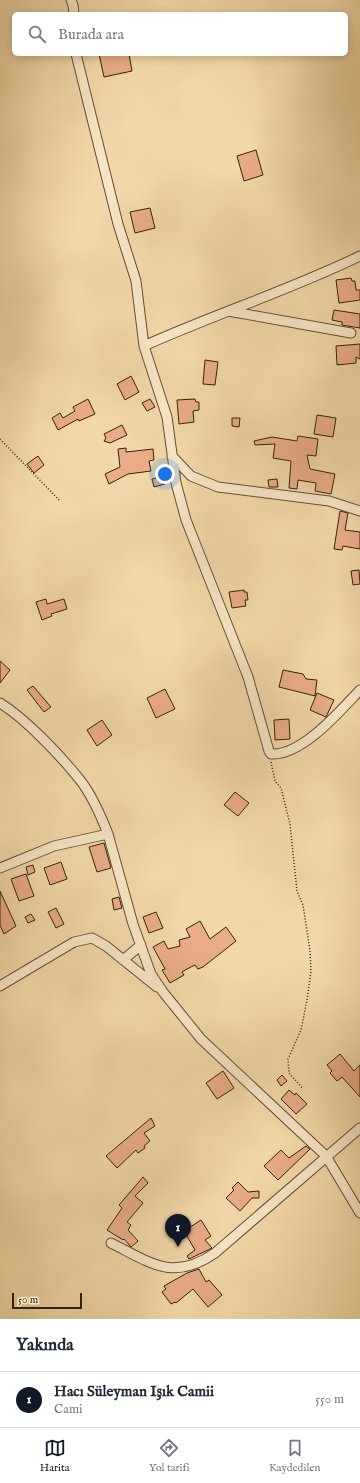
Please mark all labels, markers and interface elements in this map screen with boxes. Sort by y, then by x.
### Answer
search box [12,12,348,56]
icon: search [26,23,48,45]
text: Burada ara [58,25,124,44]
your location [155,464,175,484]
pin: 1 [165,1214,191,1247]
scale bar [12,1291,82,1310]
text: 50 m [18,1293,38,1307]
text: Yakında [16,1335,74,1356]
text: Hacı Süleyman Işık Camii [54,1382,214,1401]
text: 1 [27,1391,31,1408]
text: 550 m [315,1391,344,1408]
text: Cami [54,1401,82,1418]
tab: Harita [40,1437,69,1475]
tab: Yol tarifi [149,1437,189,1475]
tab: Kaydedilen [269,1437,320,1475]

